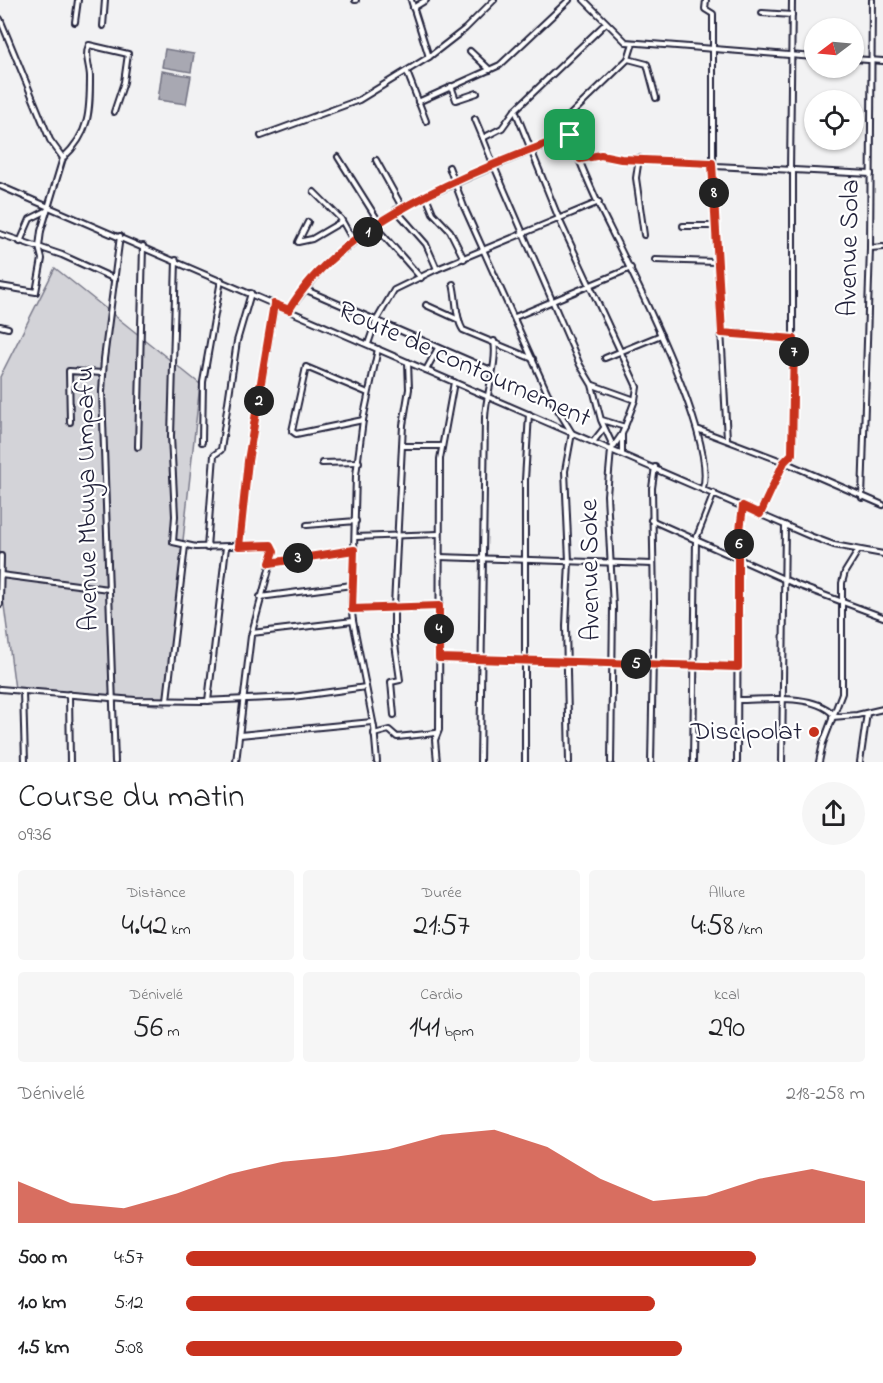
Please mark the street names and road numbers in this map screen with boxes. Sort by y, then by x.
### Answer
street label: Avenue Sola [829,179,871,317]
street label: Route de contournement [331,292,597,438]
street label: Avenue Mbuya Umpafu [66,366,110,632]
street label: Avenue Soke [570,498,612,641]

